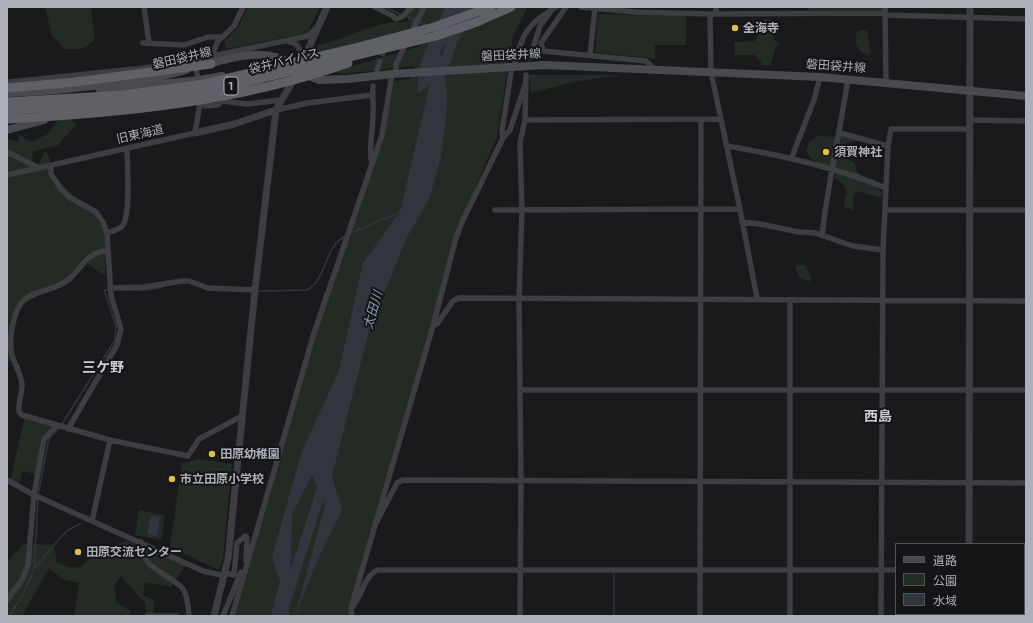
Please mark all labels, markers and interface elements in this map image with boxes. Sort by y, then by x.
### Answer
place label: 全海寺 [743,21,779,35]
marker: 全海寺 [730,23,740,33]
street label: 磐田袋井線 [151,44,213,72]
street label: 袋井バイパス [247,45,321,77]
street label: 磐田袋井線 [481,46,541,64]
street label: 磐田袋井線 [806,57,866,75]
road number: 1 [224,77,238,95]
street label: 旧東海道 [115,122,165,146]
place label: 須賀神社 [834,145,882,159]
marker: 須賀神社 [821,147,831,157]
water label: 太田川 [360,289,386,331]
district label: 三ケ野 [82,359,124,375]
district label: 西島 [864,408,892,424]
place label: 田原幼稚園 [220,447,280,461]
marker: 田原幼稚園 [207,449,217,459]
place label: 市立田原小学校 [180,472,264,486]
marker: 市立田原小学校 [167,474,177,484]
legend [895,543,1025,615]
place label: 田原交流センター [86,545,182,559]
marker: 田原交流センター [73,547,83,557]
text: 道路 [933,553,957,567]
text: 公園 [933,573,957,587]
text: 水域 [933,593,957,607]

